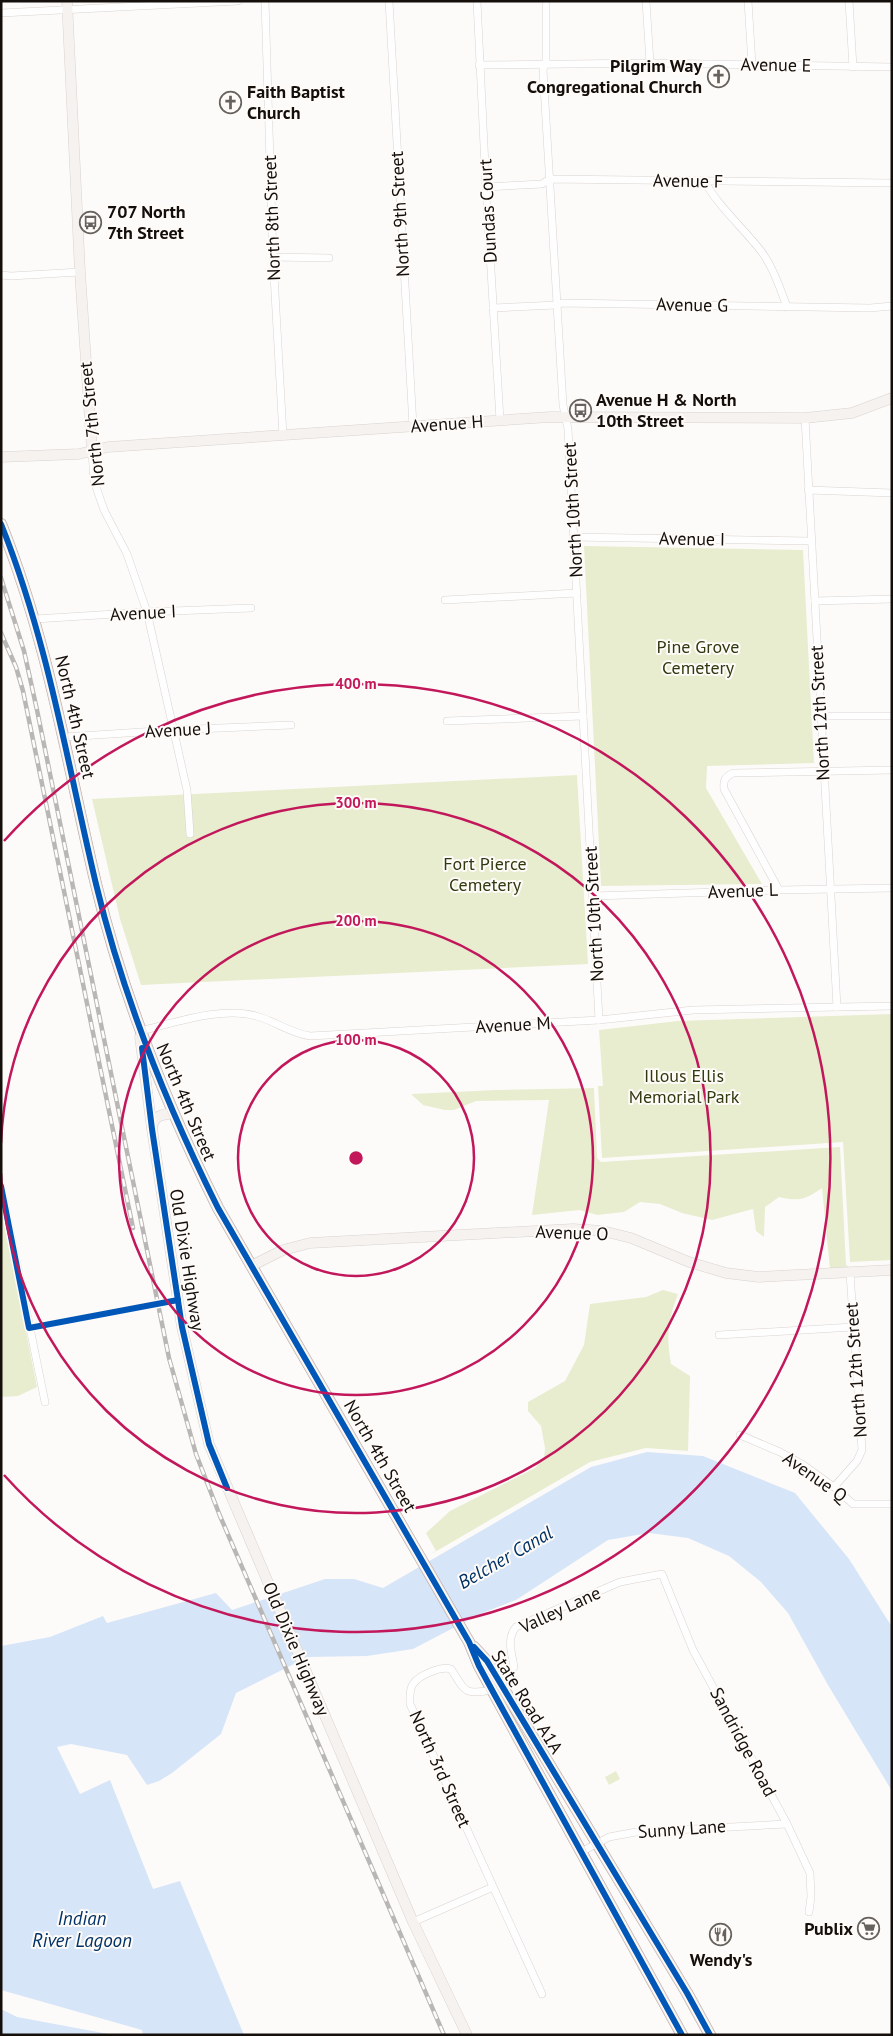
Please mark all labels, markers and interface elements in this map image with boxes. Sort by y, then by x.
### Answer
street label: Avenue E [740,52,812,77]
place label: Pilgrim Way Congregational Church [527,54,702,98]
church icon: Pilgrim Way Congregational Church [706,64,730,88]
place label: Faith Baptist Church [247,80,346,124]
church icon: Faith Baptist Church [219,90,243,114]
street label: North 9th Street [385,151,414,277]
street label: North 8th Street [258,155,285,281]
street label: Dundas Court [473,158,502,264]
street label: Avenue F [653,168,723,193]
place label: 707 North 7th Street [107,200,186,244]
bus stop icon: 707 North 7th Street [79,210,103,234]
street label: Avenue G [656,292,728,317]
street label: North 7th Street [74,361,109,488]
place label: Avenue H & North 10th Street [596,388,737,432]
bus stop icon: Avenue H & North 10th Street [568,398,592,422]
street label: Avenue H [410,409,484,438]
street label: North 10th Street [557,442,588,578]
street label: Avenue I [659,526,725,551]
street label: Avenue I [109,599,177,626]
park label: Pine Grove Cemetery [657,635,739,679]
street label: North 12th Street [804,645,835,781]
street label: North 4th Street [50,653,101,781]
text: 400 m [335,674,377,693]
street label: Avenue J [144,716,212,743]
text: 300 m [335,793,377,812]
street label: North 10th Street [578,846,609,982]
park label: Fort Pierce Cemetery [443,852,527,896]
street label: Avenue L [707,878,779,903]
text: 200 m [335,911,377,930]
street label: Avenue M [475,1011,551,1038]
text: 100 m [335,1030,377,1049]
street label: North 4th Street [151,1039,222,1164]
park label: Illous Ellis Memorial Park [629,1064,740,1108]
centre of rings [347,1149,365,1167]
street label: Old Dixie Highway [165,1187,210,1333]
street label: Avenue O [535,1220,609,1245]
street label: North 12th Street [839,1302,872,1438]
street label: North 4th Street [339,1396,422,1516]
street label: Avenue Q [779,1446,852,1507]
water label: Belcher Canal [453,1520,557,1594]
street label: Old Dixie Highway [258,1578,335,1720]
street label: Valley Lane [515,1581,604,1639]
street label: State Road A1A [486,1646,569,1758]
street label: Sandridge Road [705,1683,782,1800]
street label: North 3rd Street [404,1707,477,1831]
street label: Sunny Lane [637,1814,727,1843]
water label: Indian River Lagoon [32,1906,132,1952]
place label: Publix [804,1917,854,1940]
supermarket icon: Publix [857,1917,881,1941]
restaurant icon: Wendy's [709,1923,733,1947]
place label: Wendy's [690,1948,753,1971]

